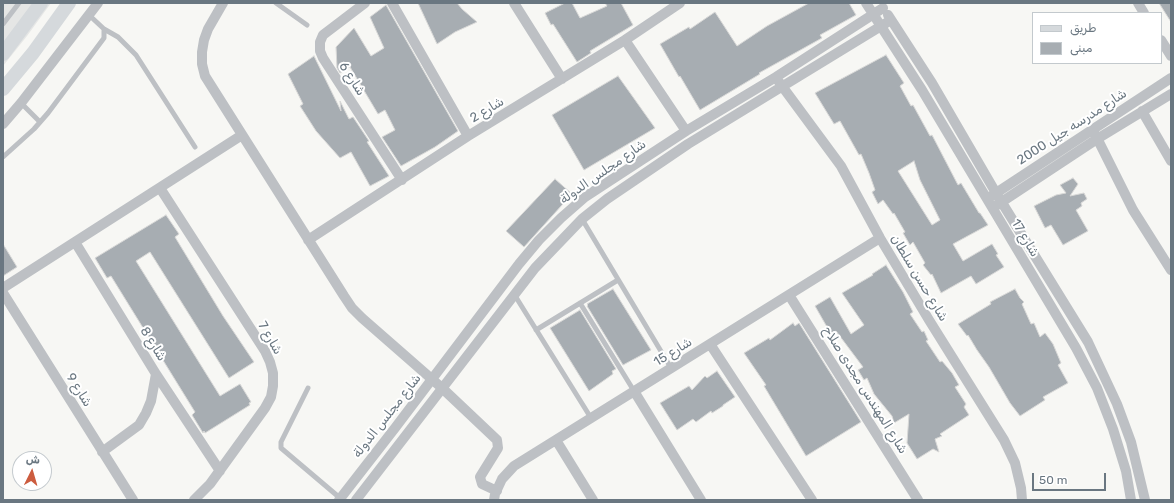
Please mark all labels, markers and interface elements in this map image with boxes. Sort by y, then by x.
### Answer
legend [1032,12,1162,64]
text: طريق [1070,21,1096,35]
text: مبنى [1070,41,1092,55]
street label: شارع 6 [335,59,369,99]
street label: شارع مدرسه جيل 2000 [1014,86,1130,168]
street label: شارع 2 [467,94,507,126]
street label: شارع مجلس الدولة [557,136,649,208]
street label: شارع 17 [1008,216,1042,260]
street label: شارع حسن سلطان [887,232,951,324]
street label: شارع 7 [254,319,286,357]
street label: شارع المهندس مجدى صلاح [819,323,911,457]
street label: شارع 8 [136,324,170,364]
street label: شارع 15 [651,334,695,370]
street label: شارع 9 [63,370,95,410]
street label: شارع مجلس الدولة [349,371,425,461]
north arrow [12,451,52,491]
text: ش [25,452,41,467]
scale bar [1034,465,1108,491]
text: 50 m [1039,473,1067,487]

